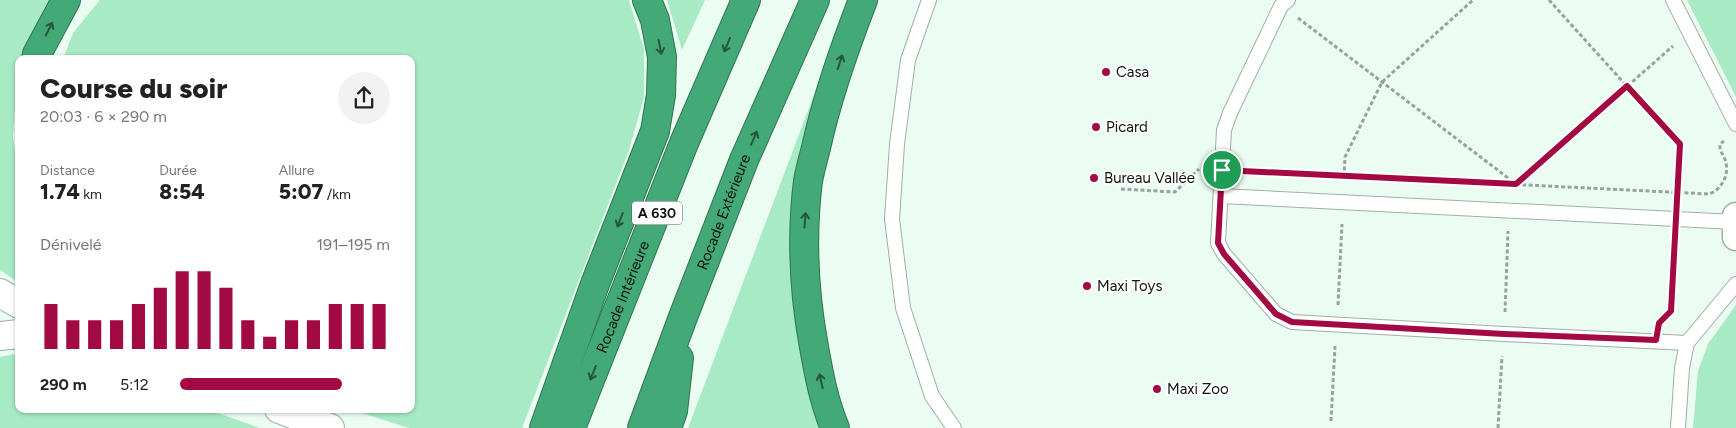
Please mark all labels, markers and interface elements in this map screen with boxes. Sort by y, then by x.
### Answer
one-way arrow [45,22,54,37]
one-way arrow [722,37,732,52]
one-way arrow [656,38,665,54]
one-way arrow [836,55,845,71]
place label: Casa [1116,63,1149,81]
marker: Casa [1100,66,1112,78]
text: Course du soir [40,71,227,105]
button: share [338,72,390,124]
text: 20:03 · 6 × 290 m [40,107,167,126]
place label: Picard [1106,118,1148,136]
marker: Picard [1090,121,1102,133]
one-way arrow [750,131,760,146]
pin [1201,149,1243,191]
street label: Rocade Extérieure [693,151,755,273]
icon: arrive [1208,156,1236,184]
text: Distance [40,162,95,179]
text: Durée [159,162,197,179]
text: Allure [279,162,314,179]
place label: Bureau Vallée [1104,169,1195,187]
marker: Bureau Vallée [1088,172,1100,184]
text: 1.74 [40,179,80,204]
text: 8:54 [159,179,205,204]
text: 5:07 [279,179,323,204]
text: km [80,186,102,203]
text: /km [323,186,351,203]
road number: A 630 [632,202,682,224]
one-way arrow [615,211,624,227]
one-way arrow [801,213,810,229]
text: Dénivelé [40,235,102,254]
text: 191–195 m [316,235,390,254]
street label: Rocade Intérieure [593,238,653,356]
place label: Maxi Toys [1097,277,1162,295]
marker: Maxi Toys [1081,280,1093,292]
one-way arrow [588,365,597,380]
one-way arrow [816,374,825,390]
text: 290 m [40,375,87,394]
text: 5:12 [120,375,149,394]
place label: Maxi Zoo [1167,380,1229,398]
marker: Maxi Zoo [1151,383,1163,395]

